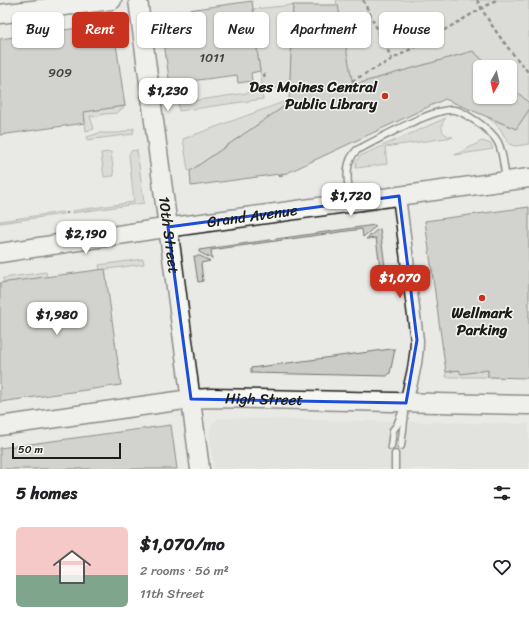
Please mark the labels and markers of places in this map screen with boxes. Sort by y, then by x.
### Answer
place label: Des Moines Central Public Library [249,74,378,117]
pin: $1,230 [135,78,201,112]
marker: Des Moines Central Public Library [380,91,390,101]
pin: $1,720 [318,183,384,217]
pin: $2,190 [53,221,119,255]
pin: $1,070 [367,265,433,299]
marker: Wellmark Parking [477,293,487,303]
place label: Wellmark Parking [452,300,514,343]
pin: $1,980 [24,302,90,336]

